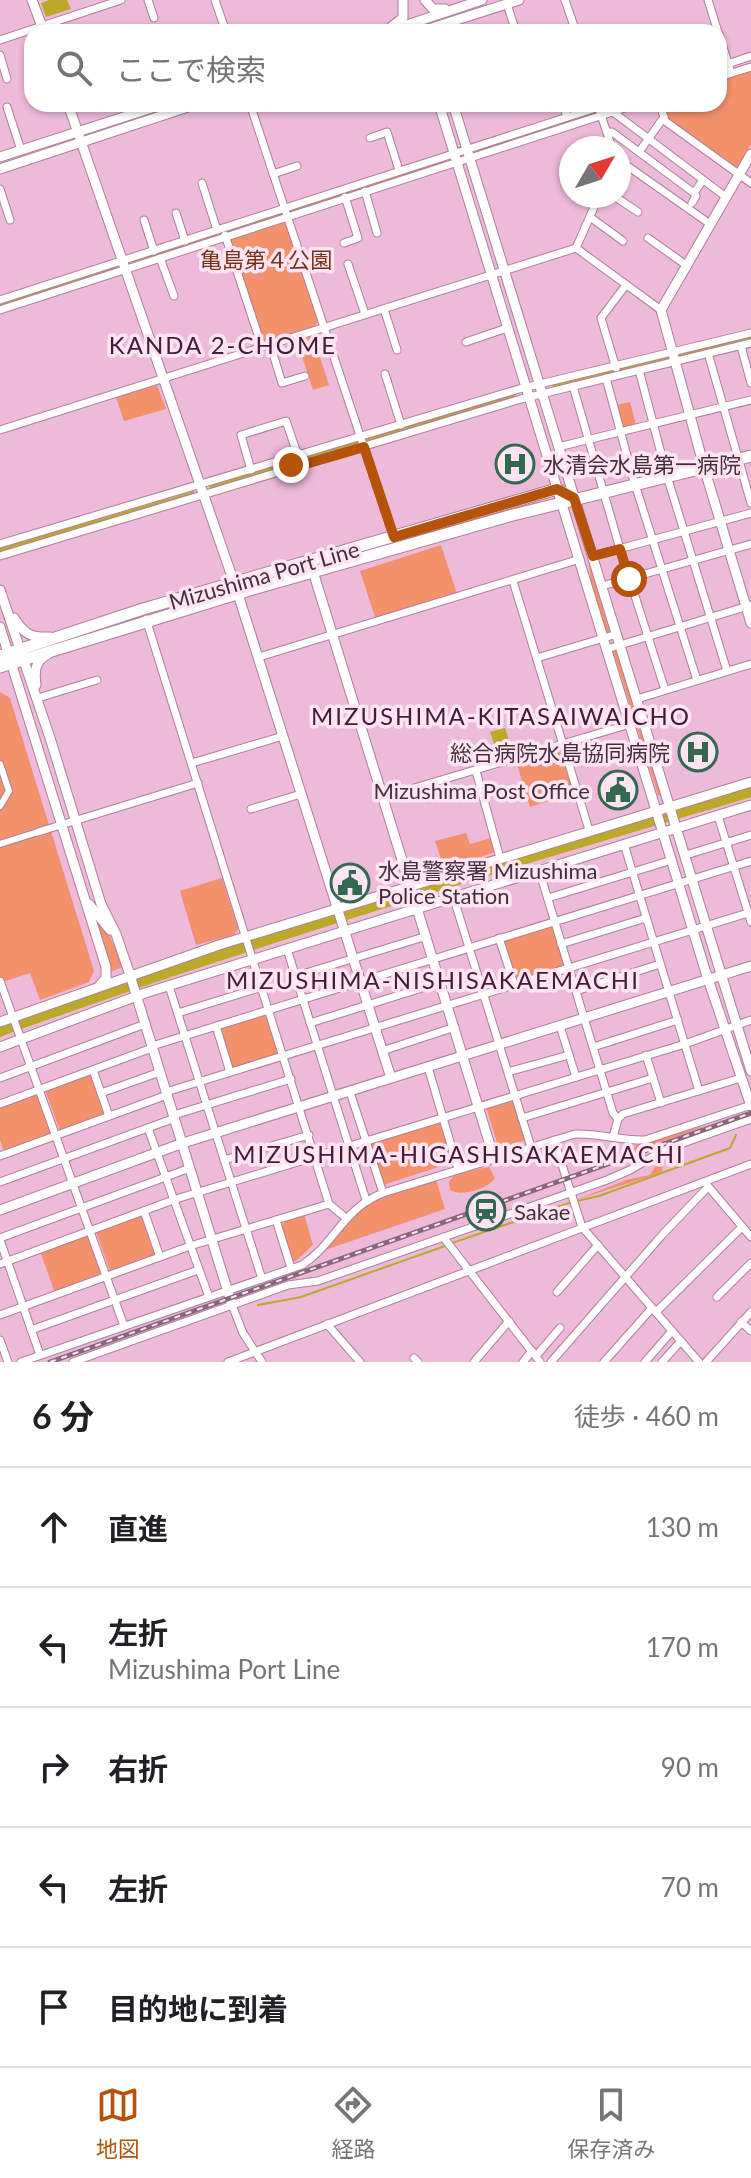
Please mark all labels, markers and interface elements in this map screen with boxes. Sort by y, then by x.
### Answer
search box [24,24,727,112]
icon: search [52,46,96,90]
text: ここで検索 [116,51,266,87]
north arrow [559,136,631,208]
park label: 亀島第４公園 [200,246,332,273]
district label: KANDA 2-CHOME [109,330,337,359]
hospital icon: 水清会水島第一病院 [494,443,536,485]
route end [273,447,309,483]
place label: 水清会水島第一病院 [543,451,741,478]
street label: Mizushima Port Line [166,535,362,615]
route start [611,561,647,597]
district label: MIZUSHIMA-KITASAIWAICHO [311,701,691,730]
hospital icon: 総合病院水島協同病院 [677,731,719,773]
place label: 総合病院水島協同病院 [450,739,670,766]
public building icon: Mizushima Post Office [597,769,639,811]
place label: Mizushima Post Office [373,777,590,804]
place label: 水島警察署 Mizushima Police Station [378,857,598,909]
public building icon: 水島警察署 Mizushima Police Station [329,862,371,904]
district label: MIZUSHIMA-NISHISAKAEMACHI [226,965,640,994]
district label: MIZUSHIMA-HIGASHISAKAEMACHI [233,1139,685,1168]
station icon: Sakae [465,1190,507,1232]
place label: Sakae [514,1198,570,1225]
text: 6 分 [32,1395,94,1436]
text: 徒歩 · 460 m [574,1400,719,1432]
icon: ahead [32,1505,76,1549]
text: 直進 [108,1510,168,1546]
text: 130 m [646,1511,719,1543]
text: 左折 [108,1614,168,1650]
icon: left [32,1625,76,1669]
text: 170 m [646,1631,719,1663]
text: Mizushima Port Line [108,1653,340,1685]
icon: right [32,1745,76,1789]
text: 右折 [108,1750,168,1786]
text: 90 m [661,1751,719,1783]
icon: left [32,1865,76,1909]
text: 左折 [108,1870,168,1906]
text: 70 m [661,1871,719,1903]
icon: arrive [32,1985,76,2029]
text: 目的地に到着 [108,1990,288,2026]
tab: 地図 [96,2083,140,2163]
tab: 経路 [331,2083,375,2163]
tab: 保存済み [567,2083,655,2163]

